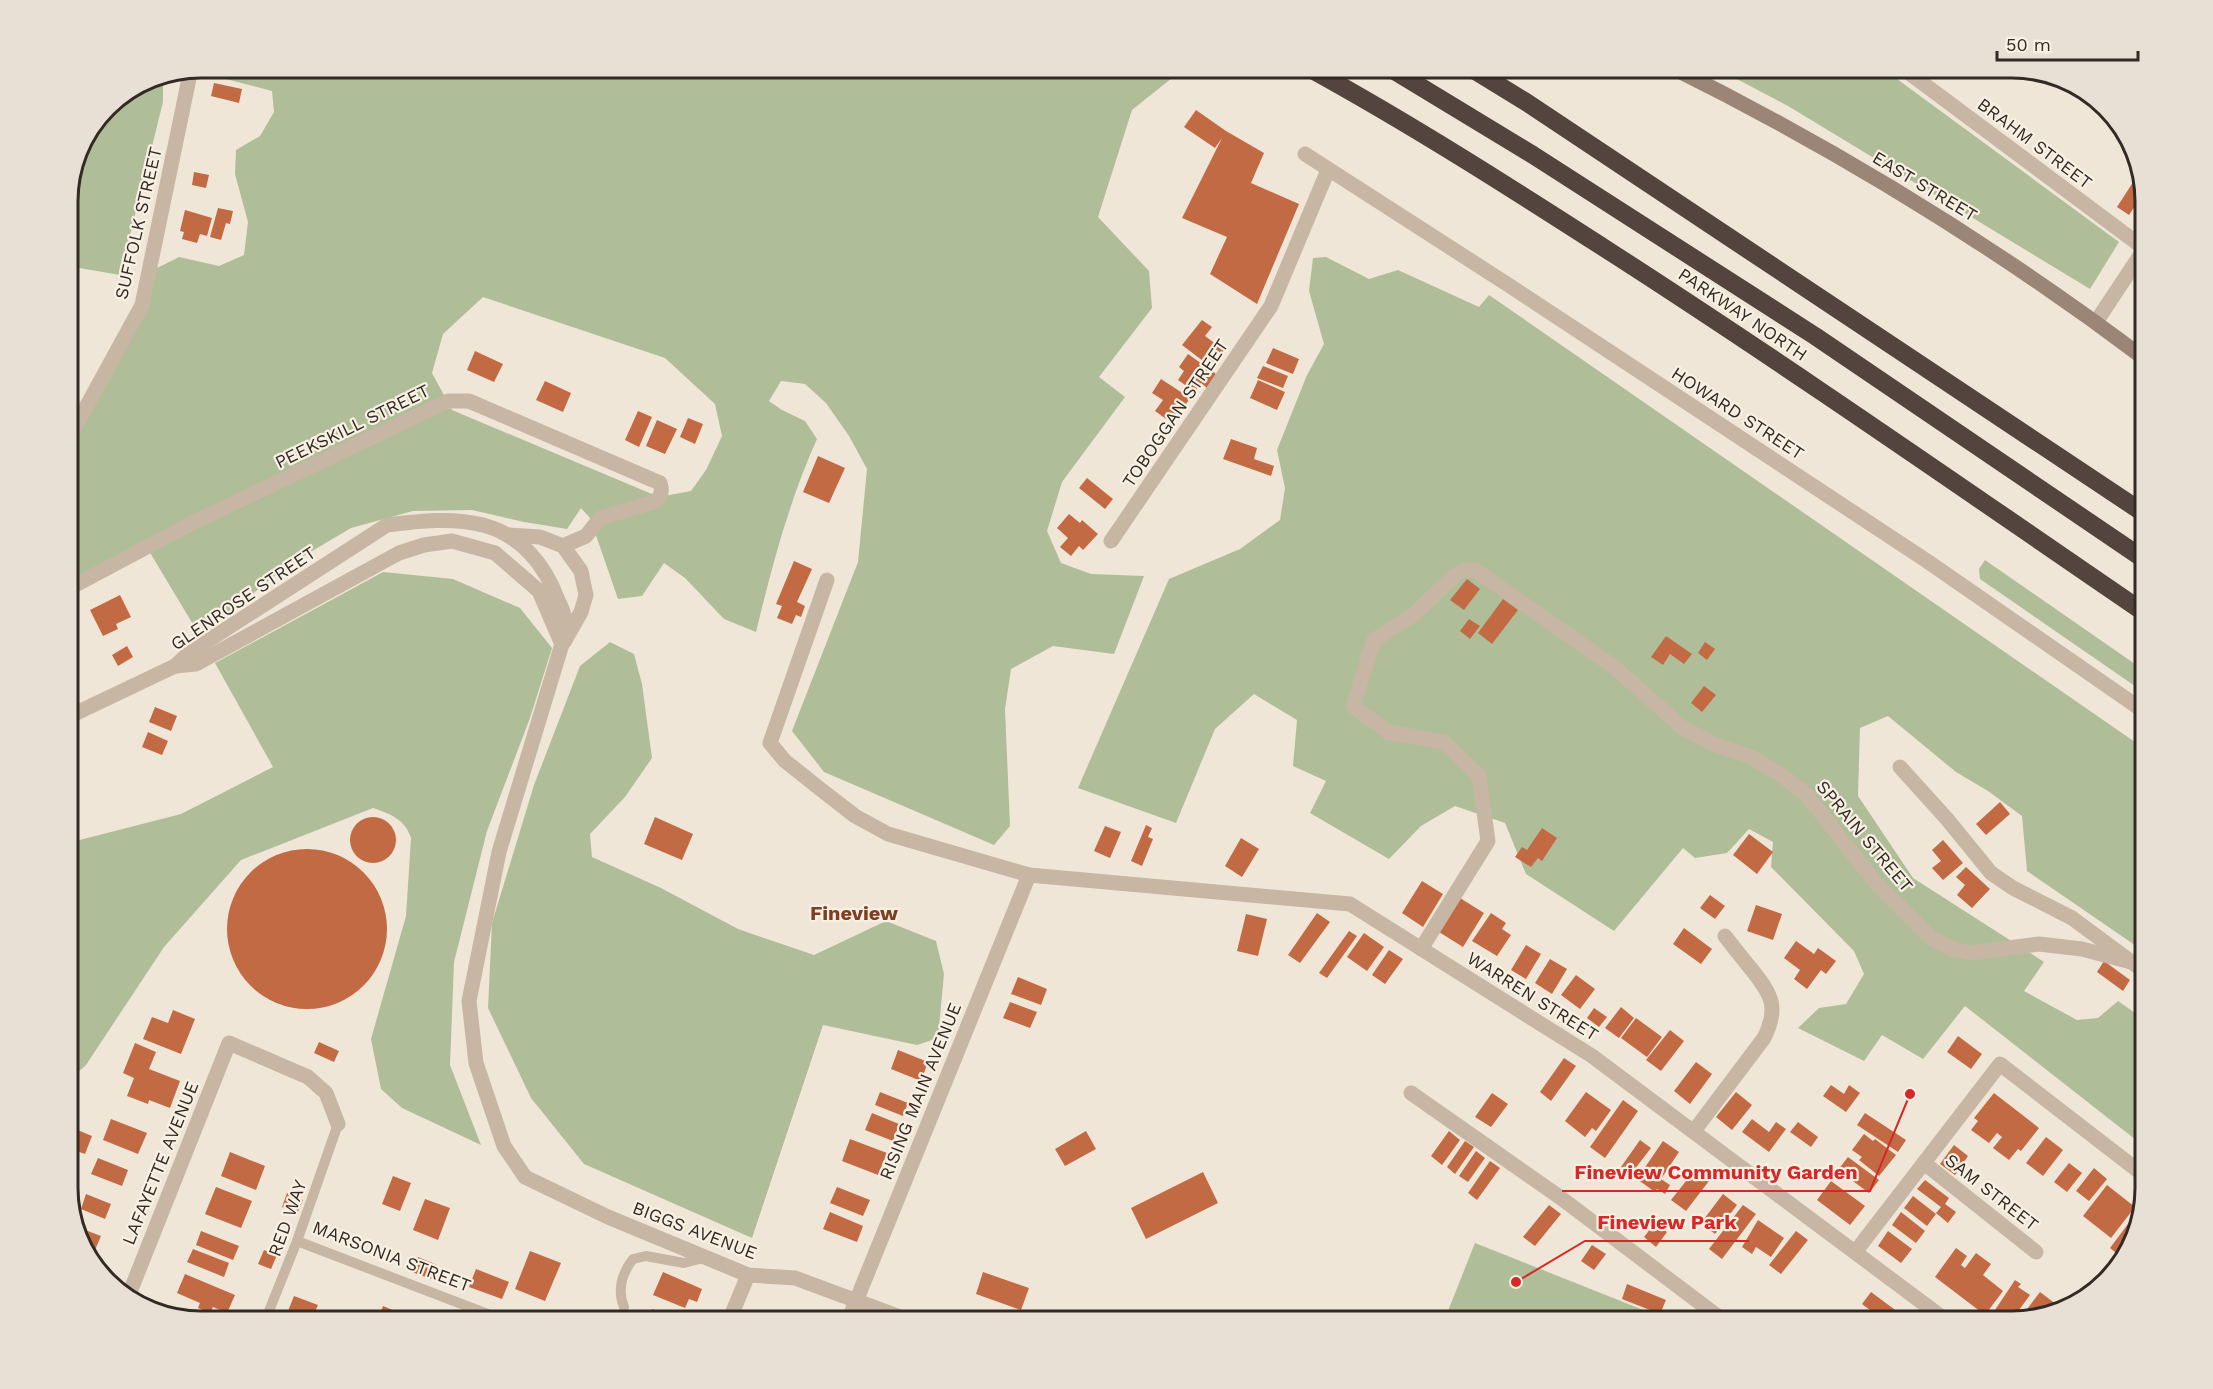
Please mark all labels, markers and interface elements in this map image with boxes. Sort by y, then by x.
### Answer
scale bar [1997,24,2138,62]
text: 50 m [2006,34,2051,55]
street label: BRAHM STREET [1974,93,2097,193]
street label: SUFFOLK STREET [110,145,166,301]
street label: EAST STREET [1869,147,1981,226]
street label: PARKWAY NORTH [1674,263,1812,365]
street label: TOBOGGAN STREET [1118,335,1232,491]
street label: HOWARD STREET [1668,362,1808,464]
street label: PEEKSKILL STREET [271,379,433,472]
street label: GLENROSE STREET [166,542,320,654]
street label: SPRAIN STREET [1812,776,1918,896]
district label: Fineview [810,901,898,925]
street label: WARREN STREET [1463,947,1603,1045]
street label: RISING MAIN AVENUE [875,999,965,1183]
street label: LAFAYETTE AVENUE [118,1078,202,1248]
street label: SAM STREET [1941,1149,2043,1235]
callout: Fineview Community Garden [1562,1153,1870,1191]
text: Fineview Community Garden [1574,1160,1858,1184]
street label: RED WAY [263,1176,311,1259]
street label: BIGGS AVENUE [630,1197,760,1263]
callout: Fineview Park [1585,1203,1749,1241]
text: Fineview Park [1597,1210,1737,1234]
street label: MARSONIA STREET [310,1216,474,1296]

